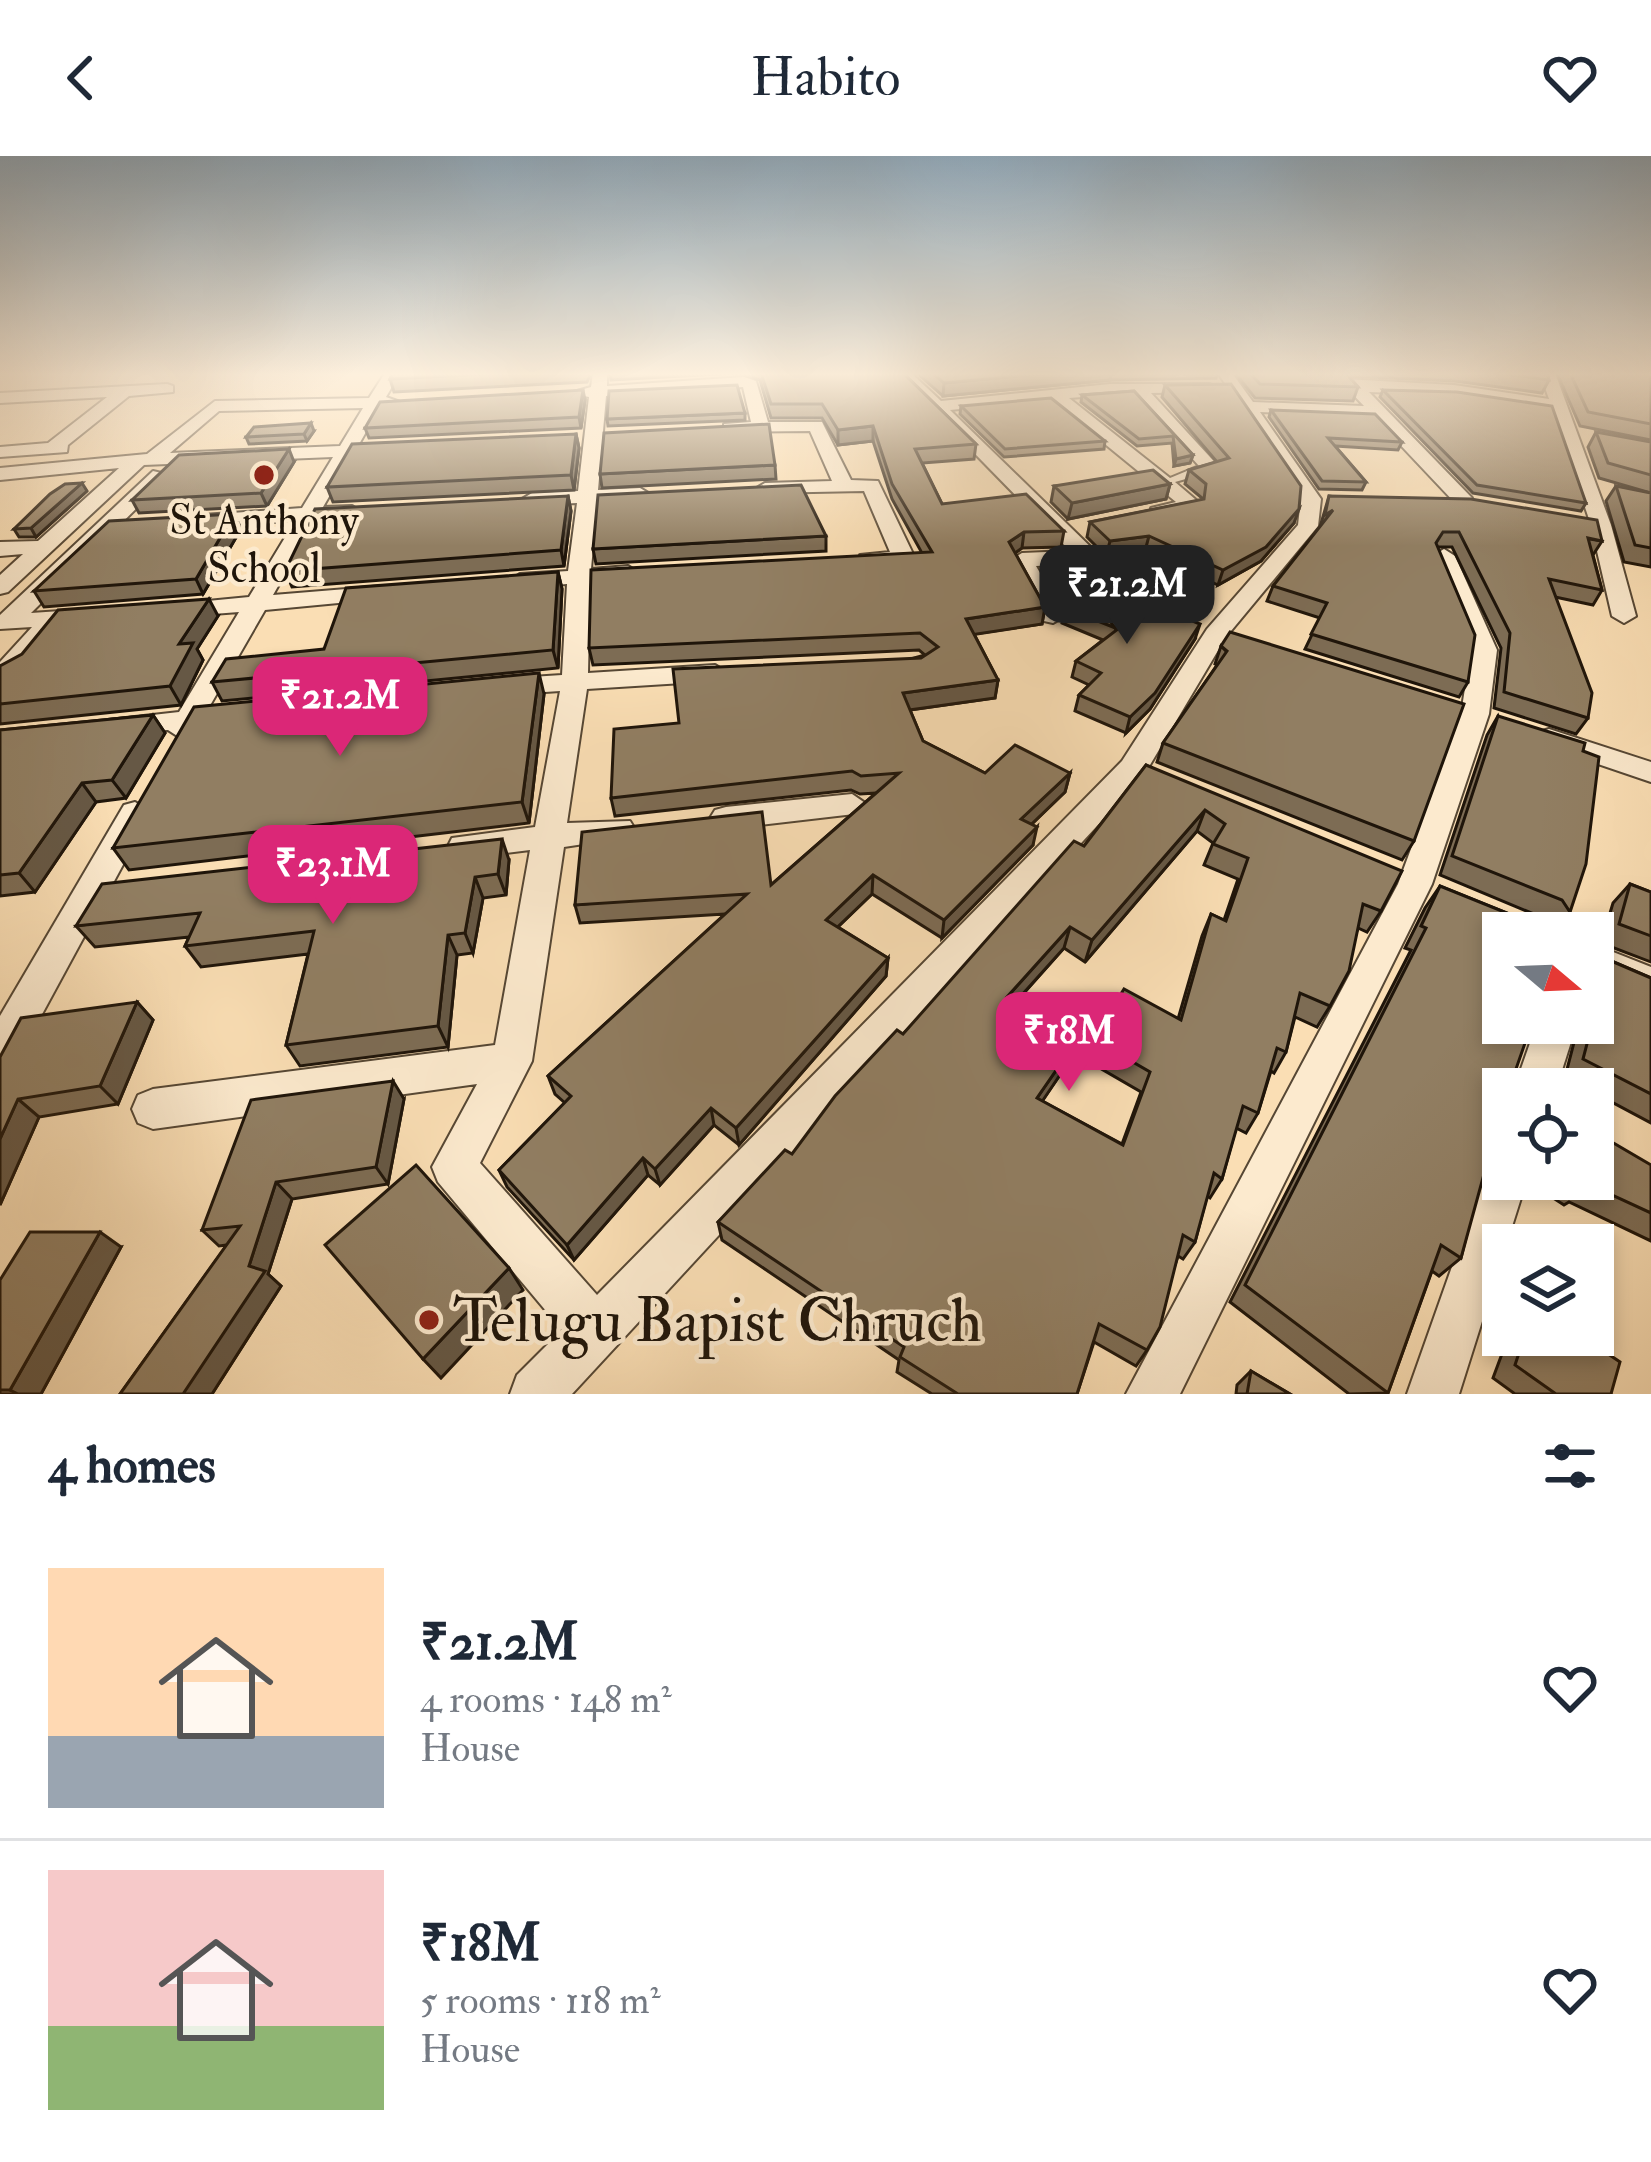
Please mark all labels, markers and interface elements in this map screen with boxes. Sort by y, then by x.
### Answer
text: Habito [750,44,901,112]
icon: back [48,45,114,111]
icon: heart [1537,45,1603,111]
marker: St Anthony School [251,462,277,488]
place label: St Anthony School [169,495,359,595]
pin: ₹21.2M [1029,545,1225,647]
text: ₹21.2M [1066,559,1188,608]
pin: ₹21.2M [242,657,438,759]
text: ₹21.2M [279,671,401,720]
pin: ₹23.1M [235,825,431,927]
text: ₹23.1M [275,839,391,888]
north arrow [1482,912,1614,1044]
map controls [1482,912,1614,1356]
pin: ₹18M [998,992,1140,1094]
text: ₹18M [1023,1006,1115,1055]
button: locate [1482,1068,1614,1200]
button: layers [1482,1224,1614,1356]
place label: Telugu Bapist Chruch [453,1285,982,1360]
marker: Telugu Bapist Chruch [416,1307,442,1333]
icon: filters [1537,1433,1603,1499]
text: 4 homes [48,1434,216,1498]
text: ₹21.2M [420,1611,578,1675]
icon: home [144,1616,288,1760]
icon: heart [1537,1655,1603,1721]
text: 4 rooms · 148 m² [420,1675,672,1724]
text: House [420,1724,520,1773]
text: ₹18M [420,1912,541,1976]
icon: home [144,1918,288,2062]
icon: heart [1537,1957,1603,2023]
text: 5 rooms · 118 m² [420,1976,661,2025]
text: House [420,2025,520,2074]

